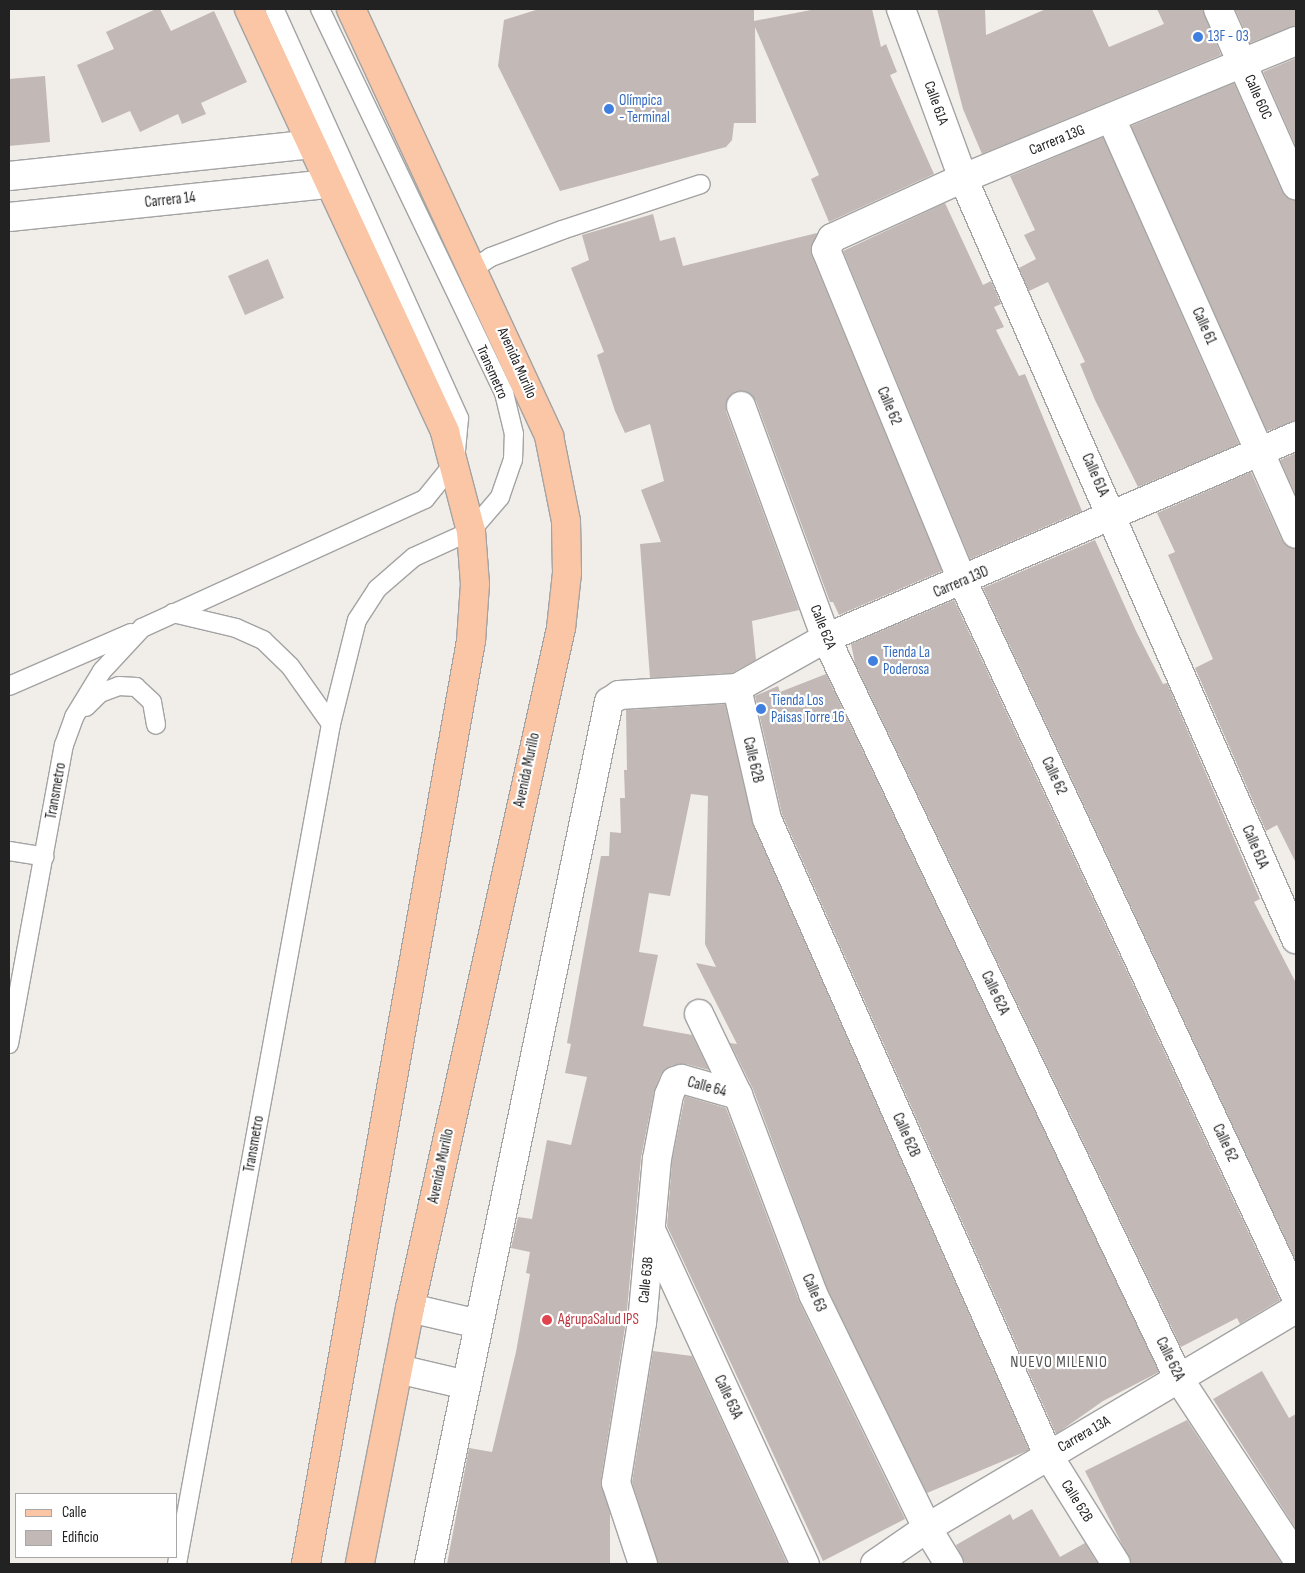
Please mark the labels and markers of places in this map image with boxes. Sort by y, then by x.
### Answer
place label: 13F - 03 [1208,28,1249,46]
marker: 13F - 03 [1192,31,1204,43]
place label: Olímpica - Terminal [619,91,670,126]
marker: Olímpica - Terminal [603,103,615,115]
place label: Tienda La Poderosa [883,643,930,678]
marker: Tienda La Poderosa [867,655,879,667]
place label: Tienda Los Paisas Torre 16 [771,691,844,726]
marker: Tienda Los Paisas Torre 16 [755,703,767,715]
place label: AgrupaSalud IPS [558,1311,639,1329]
marker: AgrupaSalud IPS [540,1313,554,1327]

